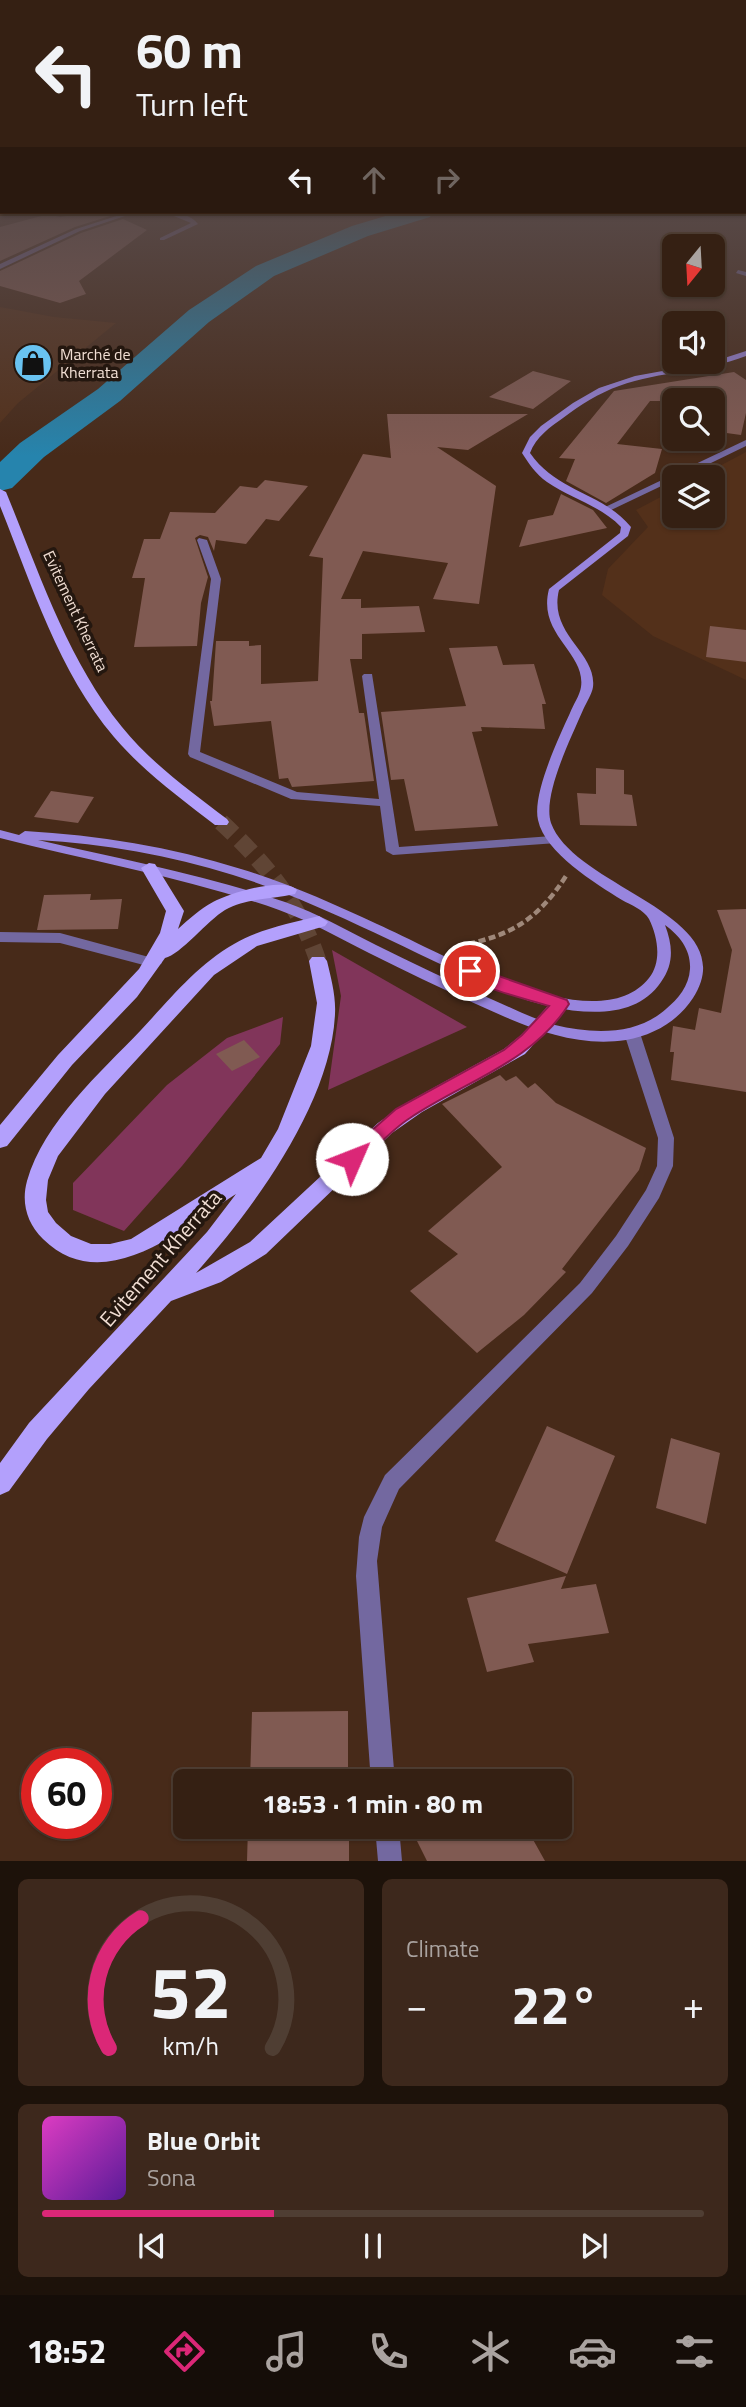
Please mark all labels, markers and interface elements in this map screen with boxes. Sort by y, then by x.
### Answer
text: 60 m [136,12,243,87]
icon: left [21,28,112,119]
text: Turn left [136,80,248,128]
icon: left [282,161,320,199]
icon: ahead [355,161,393,199]
icon: right [428,161,466,199]
north arrow [662,234,724,298]
map controls [662,234,725,528]
button: sound [662,311,725,374]
shop icon: Marché de Kherrata [12,342,54,384]
place label: Marché de Kherrata [60,342,131,384]
button: search [662,388,725,451]
button: layers [662,465,725,528]
street label: Evitement Kherrata [37,546,115,676]
pin [440,941,500,1001]
icon: arrive [451,952,489,990]
position arrow [315,1122,389,1196]
street label: Evitement Kherrata [91,1182,229,1333]
speed limit sign: 60 [21,1748,112,1839]
text: 18:53 · 1 min · 80 m [262,1784,483,1823]
text: Climate [406,1931,479,1966]
text: 52 [150,1937,232,2047]
text: 22° [511,1965,599,2044]
text: − [406,1976,427,2034]
text: + [683,1976,704,2034]
text: km/h [163,2027,219,2065]
text: Blue Orbit [147,2121,260,2160]
text: Sona [147,2160,195,2195]
icon: previous [133,2227,171,2265]
icon: pause [354,2227,392,2265]
icon: next [575,2227,613,2265]
text: 18:52 [27,2327,106,2375]
icon: directions [160,2327,209,2376]
icon: music [262,2327,311,2376]
icon: phone [364,2327,413,2376]
icon: climate [466,2327,515,2376]
icon: car [568,2327,617,2376]
icon: filters [670,2327,719,2376]

